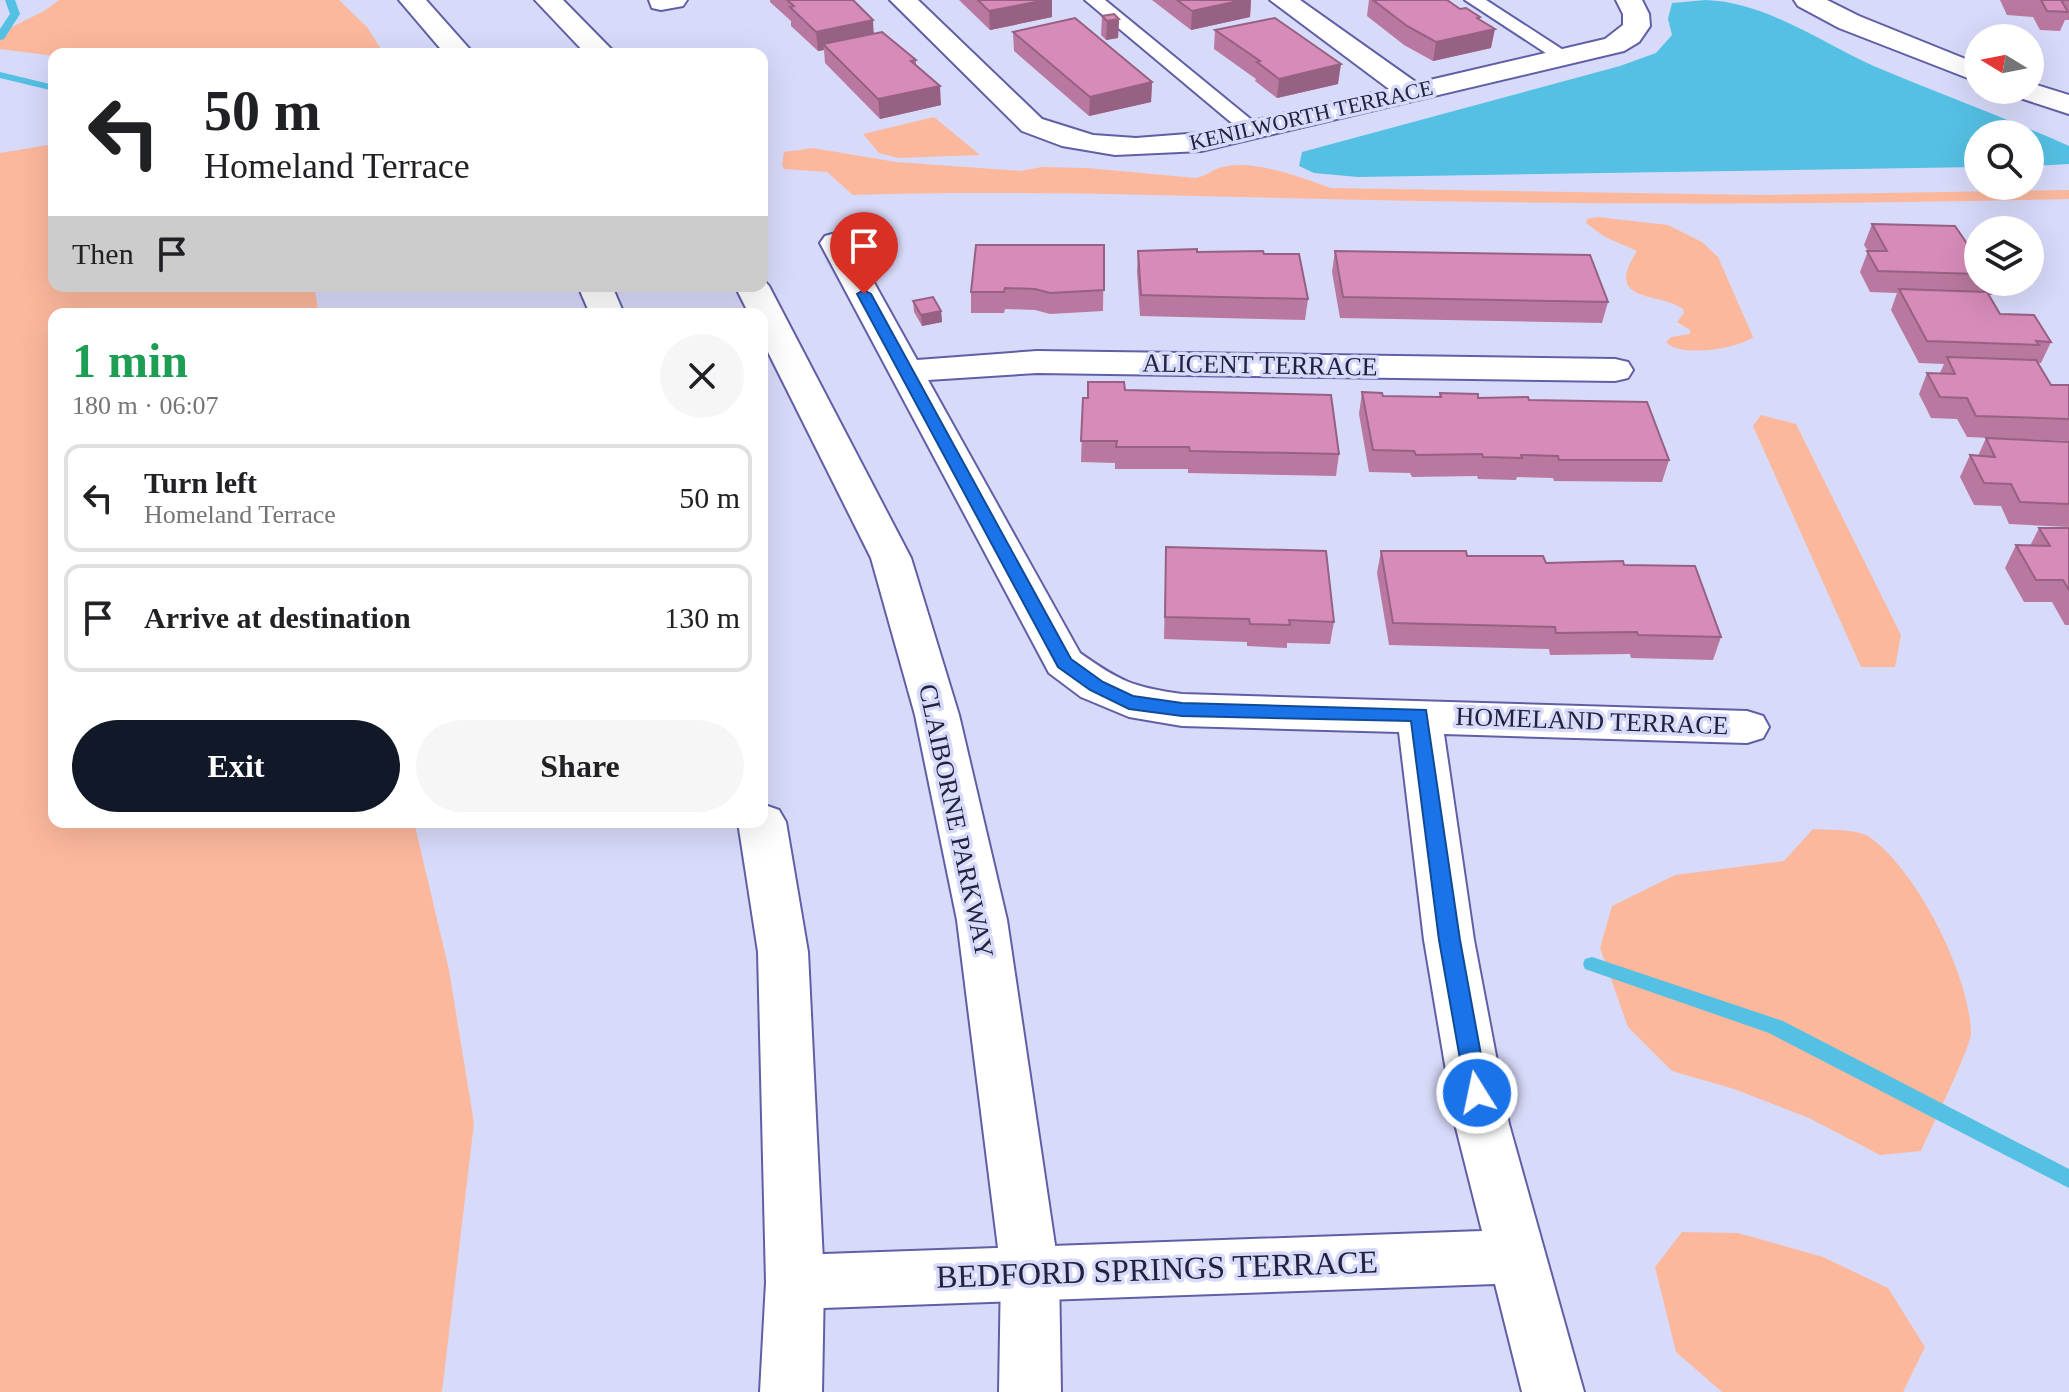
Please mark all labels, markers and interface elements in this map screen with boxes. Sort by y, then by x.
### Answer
north arrow [1964,24,2044,104]
map controls [1964,24,2044,296]
street label: KENILWORTH TERRACE [1187,75,1435,155]
icon: left [72,80,176,184]
text: 50 m [204,80,321,142]
button: search [1964,120,2044,200]
text: Homeland Terrace [204,146,470,186]
pin [830,212,898,294]
button: layers [1964,216,2044,296]
icon: arrive [842,224,886,268]
icon: arrive [150,232,194,276]
text: Then [72,237,134,270]
text: 1 min [72,334,188,387]
button: close [660,334,744,418]
street label: ALICENT TERRACE [1142,348,1378,382]
text: 180 m · 06:07 [72,391,219,420]
text: Turn left [144,466,257,499]
icon: left [76,476,120,520]
text: 50 m [679,481,740,514]
text: Homeland Terrace [144,500,336,529]
icon: arrive [76,596,120,640]
text: Arrive at destination [144,601,411,634]
text: 130 m [664,601,740,634]
street label: CLAIBORNE PARKWAY [913,681,999,961]
street label: HOMELAND TERRACE [1455,702,1729,740]
button: Exit [72,720,400,812]
button: Share [416,720,744,812]
position arrow [1435,1051,1519,1135]
street label: BEDFORD SPRINGS TERRACE [935,1243,1379,1295]

